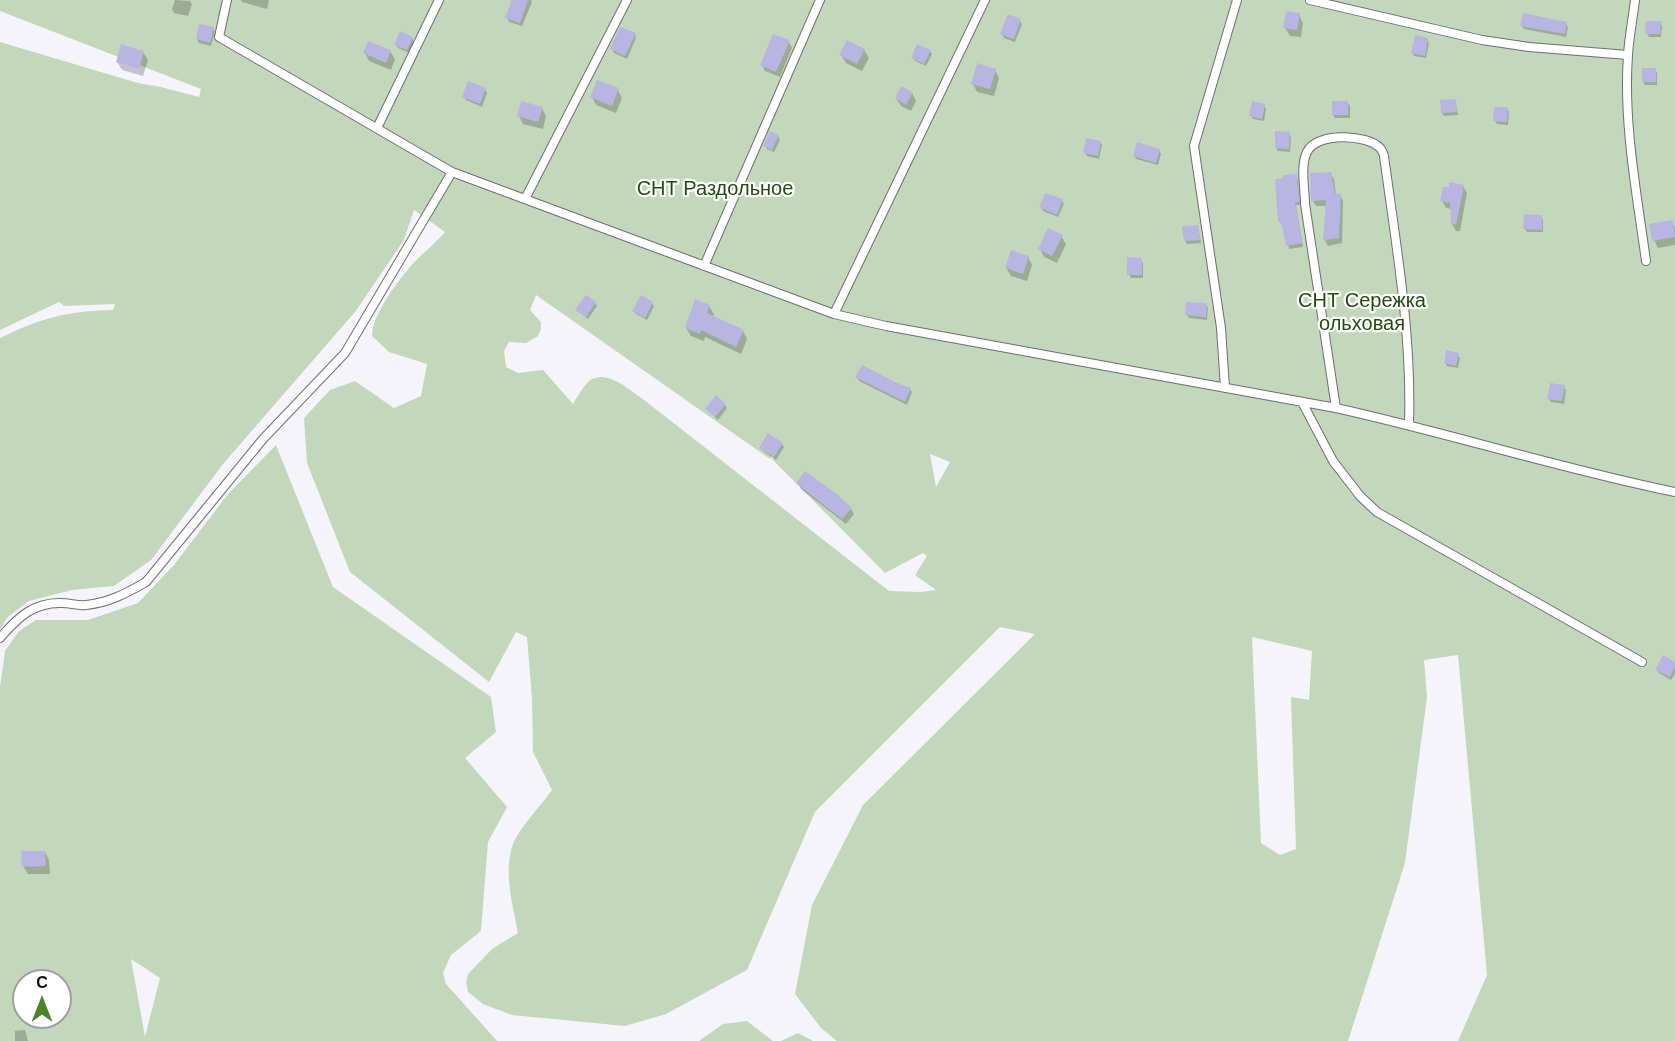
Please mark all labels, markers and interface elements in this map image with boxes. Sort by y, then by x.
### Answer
park label: СНТ Раздольное [637,177,793,201]
park label: СНТ Сережка ольховая [1298,289,1426,336]
north arrow [12,969,72,1029]
text: С [36,974,48,991]

